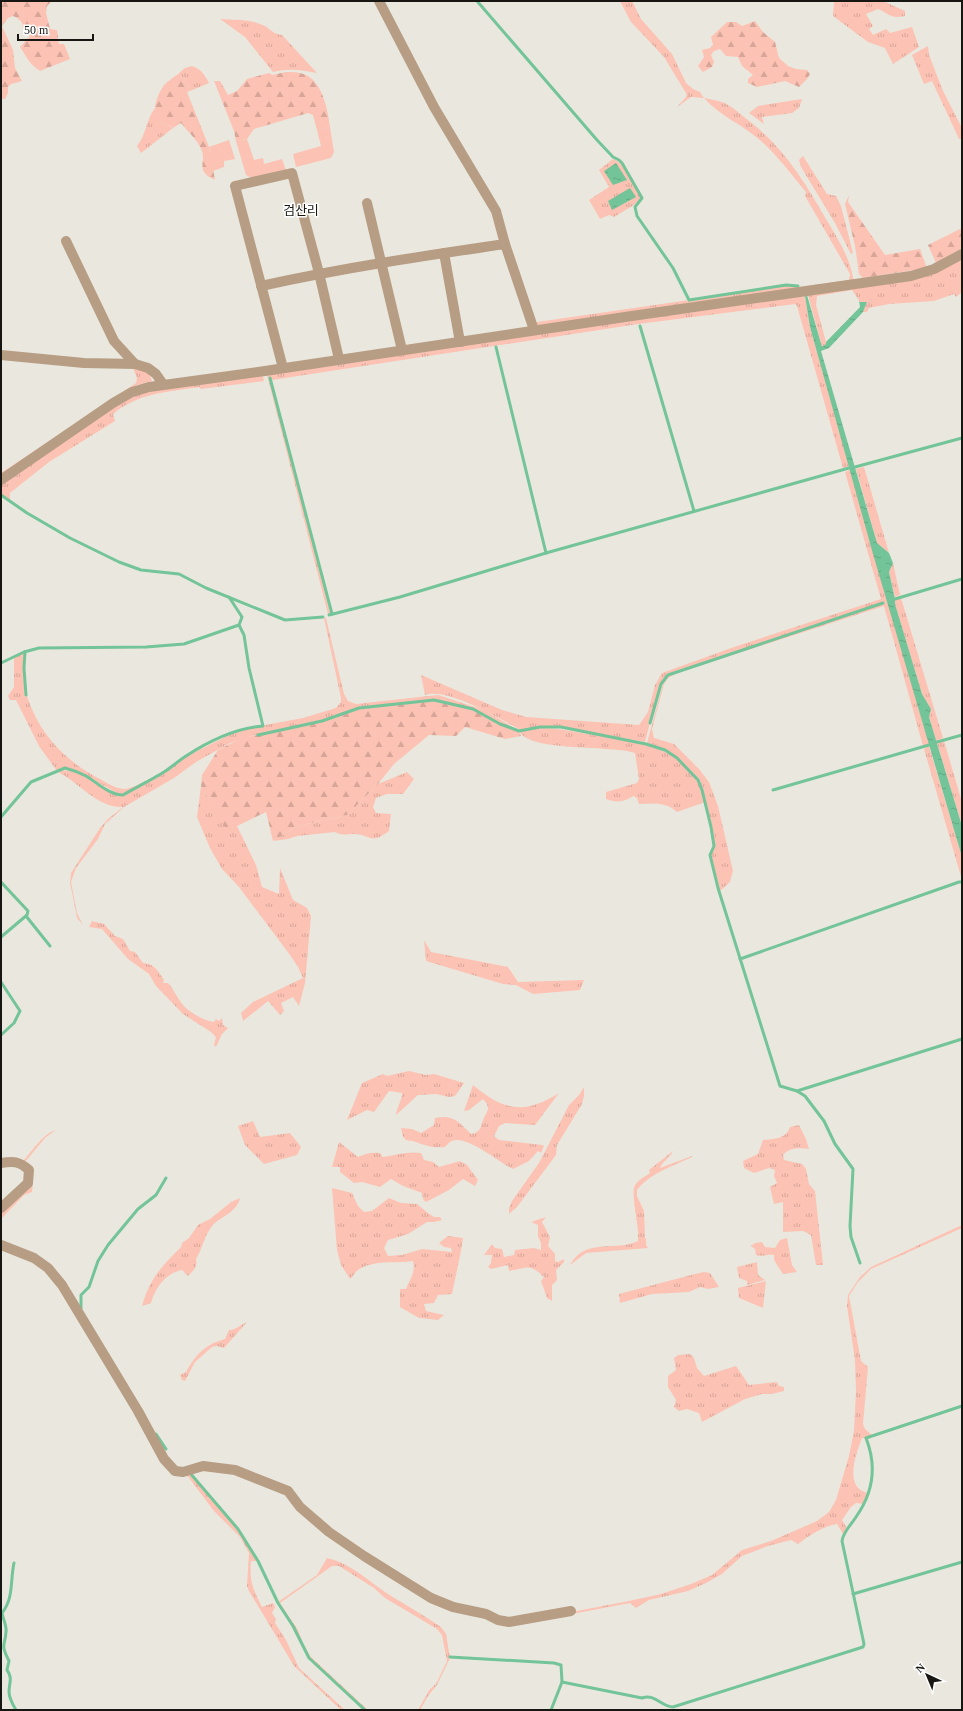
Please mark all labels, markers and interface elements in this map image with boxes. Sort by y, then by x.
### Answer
scale bar [18,16,93,42]
text: 50 m [24,23,49,37]
district label: 검산리 [283,203,319,218]
north arrow [907,1655,947,1695]
text: N [913,1661,927,1675]

